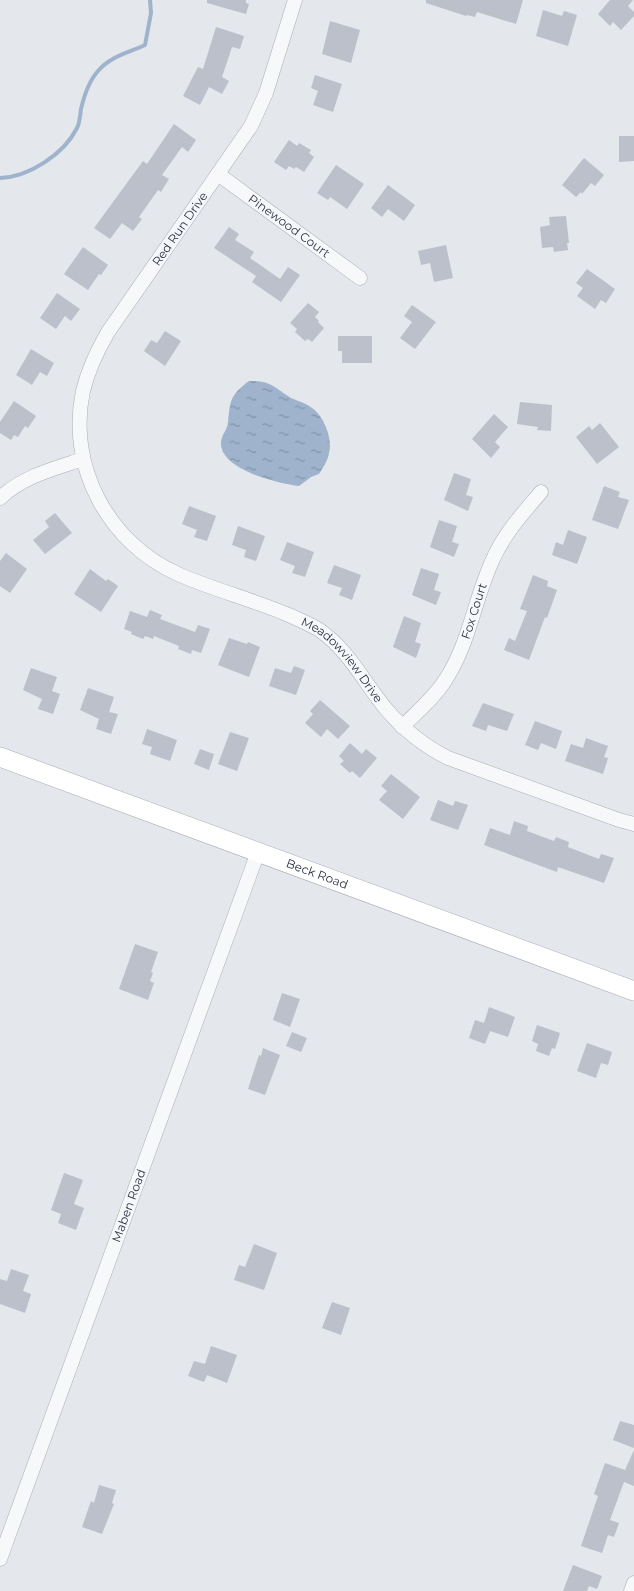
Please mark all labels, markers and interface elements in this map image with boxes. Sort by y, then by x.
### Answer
street label: Red Run Drive [149,189,211,269]
street label: Pinewood Court [245,191,333,261]
street label: Fox Court [458,581,490,641]
street label: Meadowview Drive [299,614,386,705]
street label: Beck Road [284,855,350,892]
street label: Maben Road [108,1167,149,1244]

